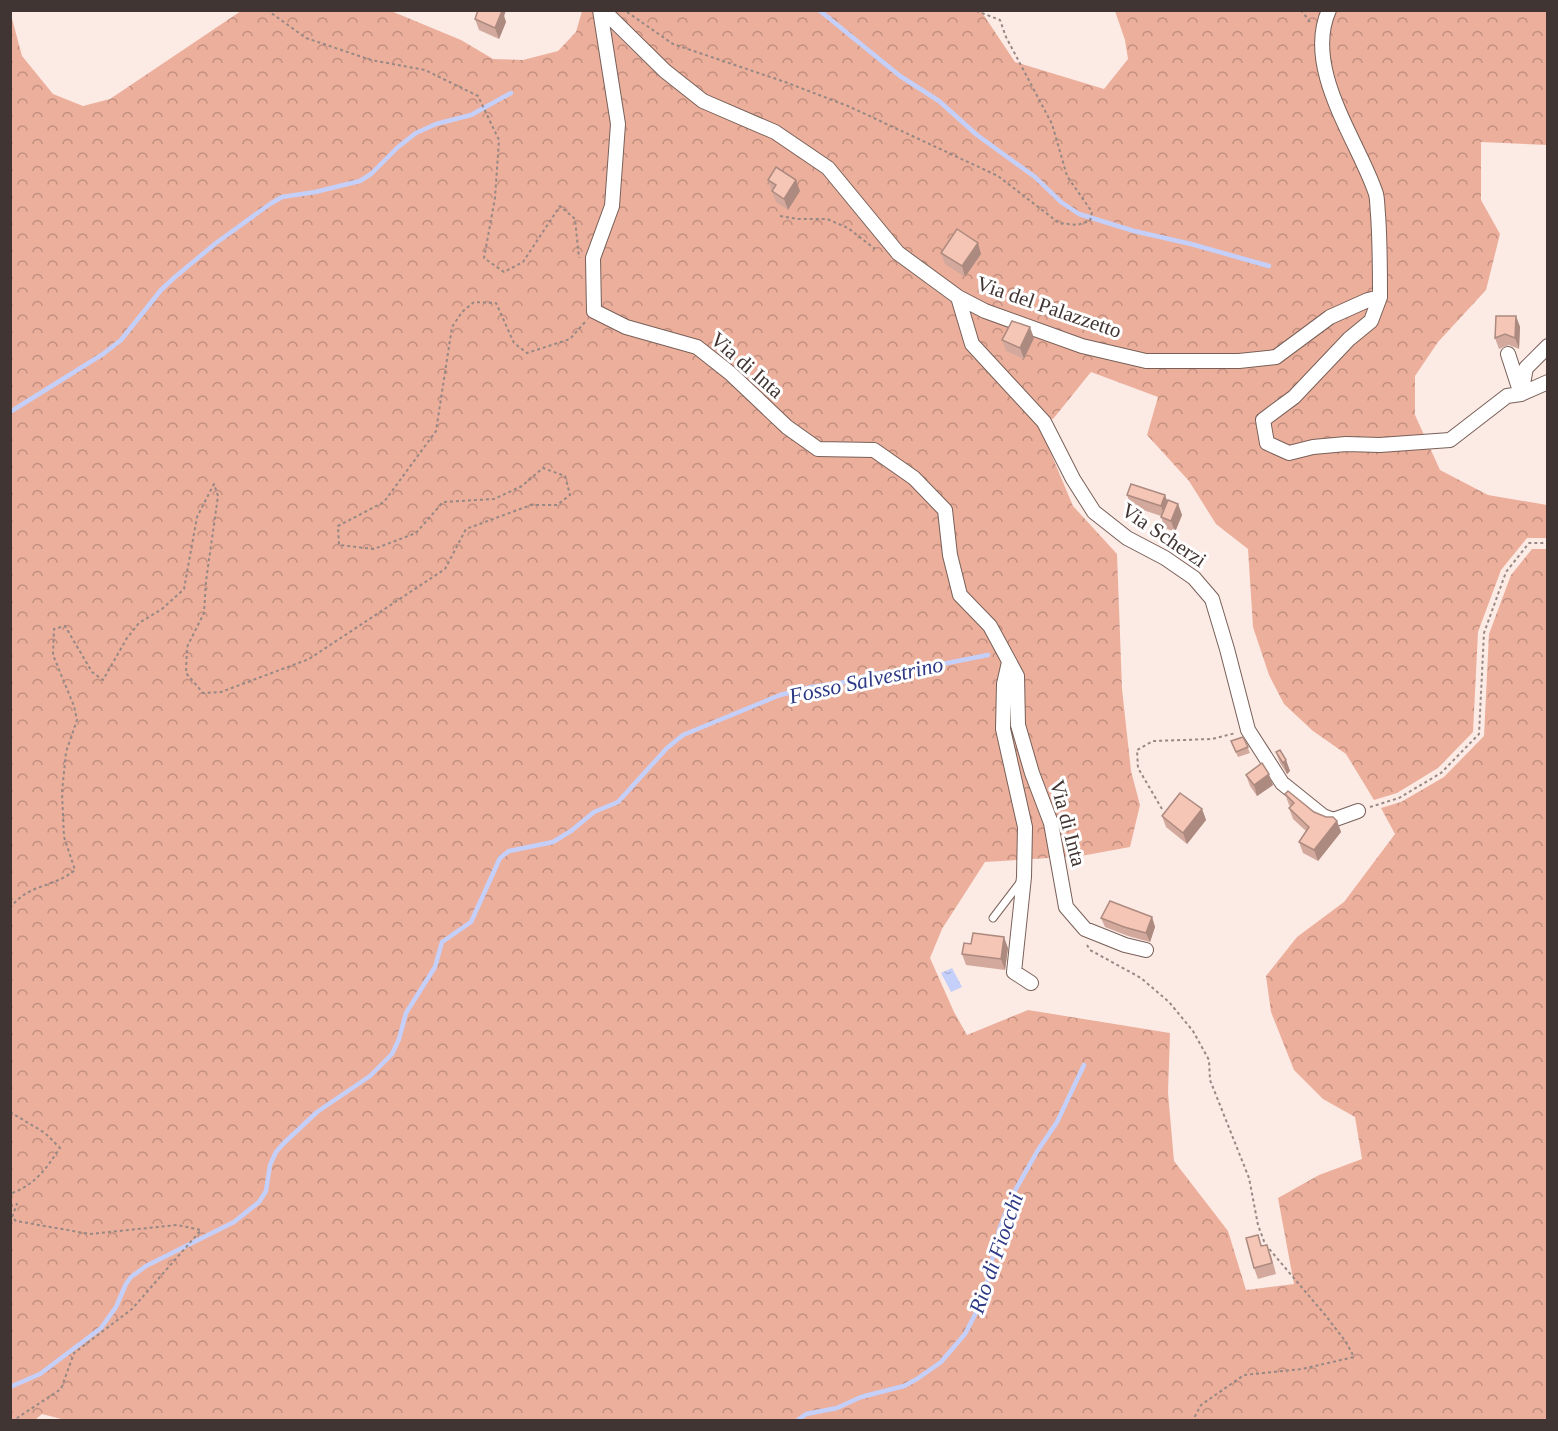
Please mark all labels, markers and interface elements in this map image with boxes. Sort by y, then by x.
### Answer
street label: Via del Palazzetto [973,271,1125,343]
street label: Via di Inta [706,327,789,404]
street label: Via Scherzi [1117,498,1211,572]
water label: Fosso Salvestrino [786,651,945,709]
street label: Via di Inta [1045,777,1091,870]
water label: Rio di Fiocchi [963,1189,1028,1318]

